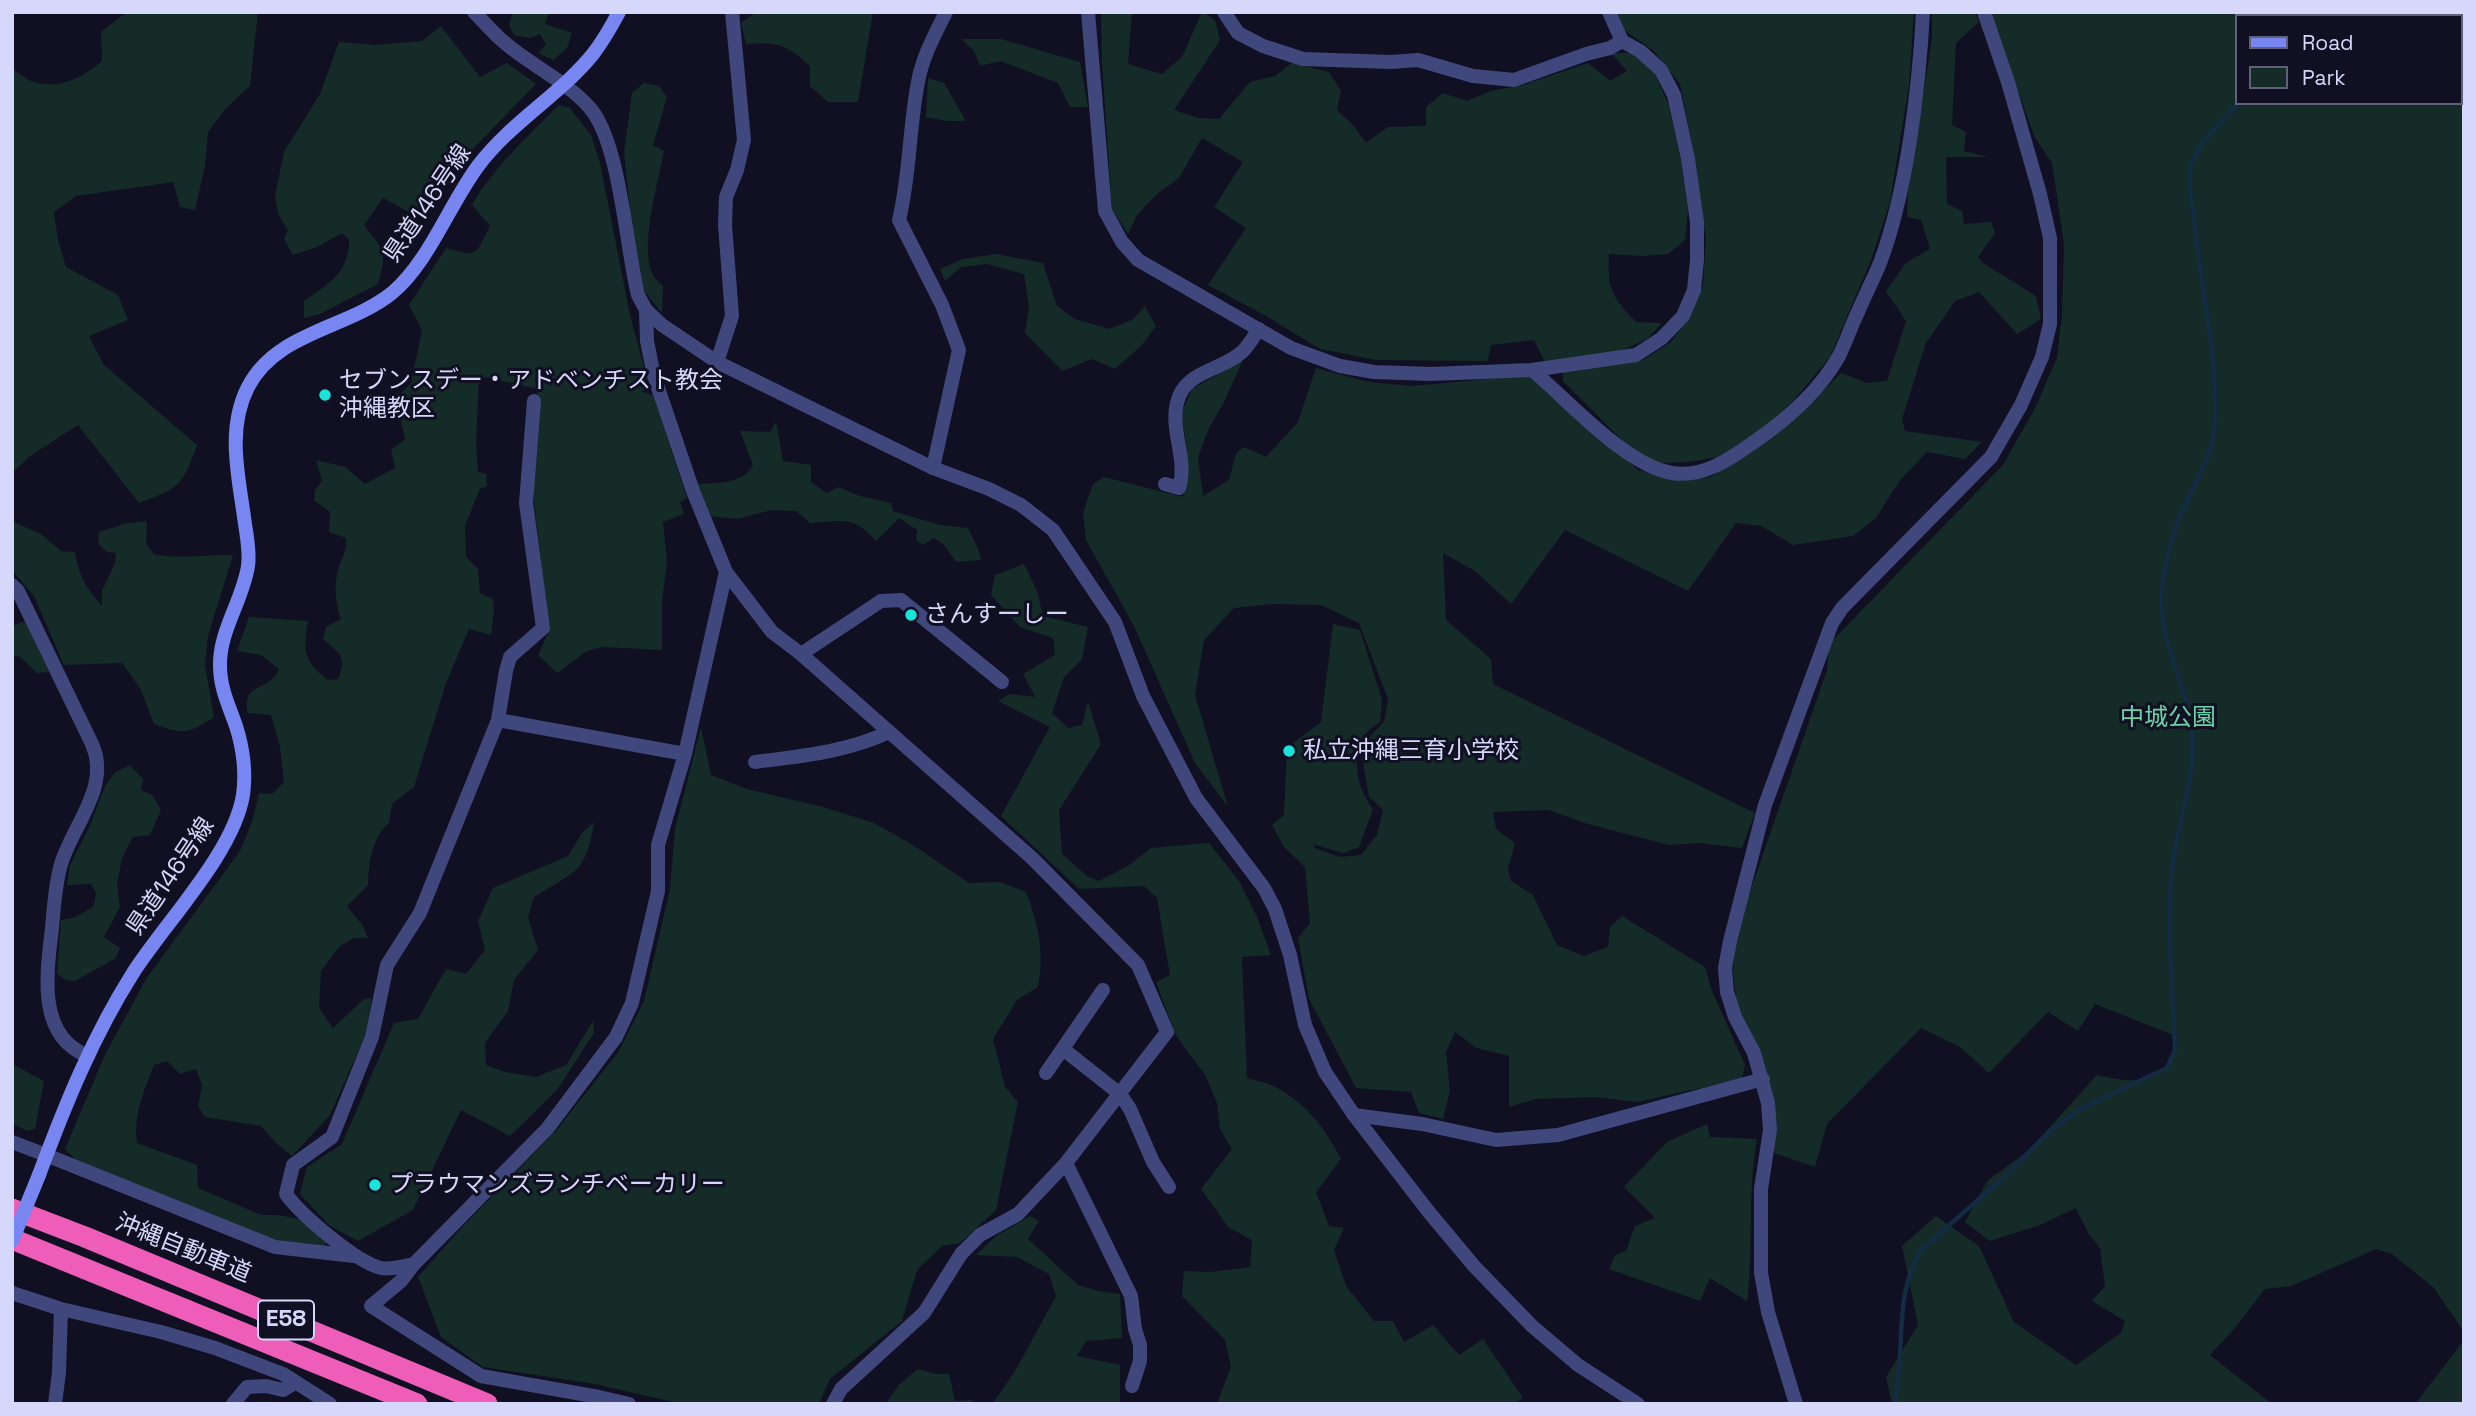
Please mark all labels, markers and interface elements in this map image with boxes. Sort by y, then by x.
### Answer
legend [2234,14,2462,105]
text: Road [2302,29,2354,56]
text: Park [2302,64,2346,91]
street label: 県道146号線 [378,140,478,268]
place label: セブンスデー・アドベンチスト教会 沖縄教区 [339,367,723,423]
marker: セブンスデー・アドベンチスト教会 沖縄教区 [317,387,333,403]
place label: さんすーしー [925,601,1069,629]
marker: さんすーしー [903,607,919,623]
park label: 中城公園 [2120,704,2216,732]
place label: 私立沖縄三育小学校 [1303,737,1519,765]
marker: 私立沖縄三育小学校 [1281,743,1297,759]
street label: 県道146号線 [121,813,221,941]
place label: プラウマンズランチベーカリー [389,1171,725,1199]
marker: プラウマンズランチベーカリー [367,1177,383,1193]
street label: 沖縄自動車道 [111,1209,255,1289]
road number: E58 [258,1301,314,1340]

